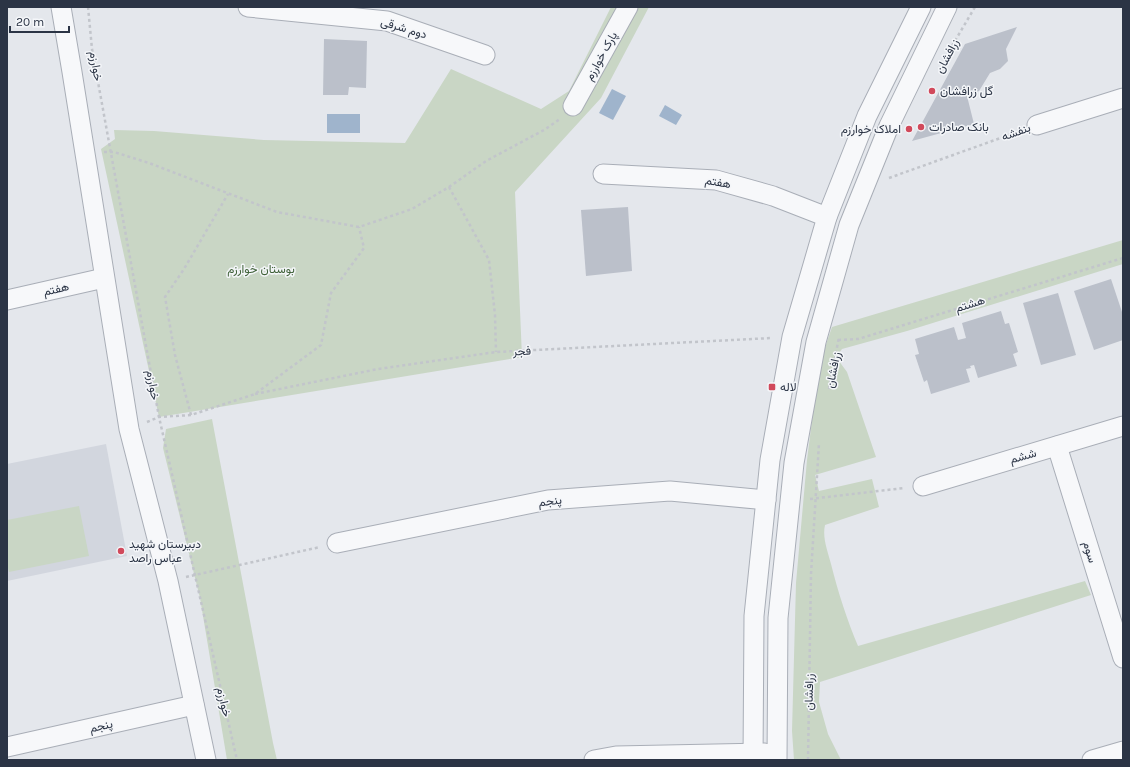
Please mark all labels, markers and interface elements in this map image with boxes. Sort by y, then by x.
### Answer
scale bar [10,8,69,34]
street label: دوم شرقی [379,14,429,43]
text: 20 m [16,15,44,29]
street label: پارک خوارزم [582,29,621,83]
street label: زرافشان [932,36,963,76]
street label: خوارزم [85,50,106,82]
place label: گل زرافشان [940,84,993,99]
marker: گل زرافشان [927,86,937,96]
place label: بانک صادرات [929,120,989,135]
street label: بنفشه [1000,120,1032,144]
place label: املاک خوارزم [841,122,901,137]
marker: بانک صادرات [916,122,926,132]
marker: املاک خوارزم [904,124,914,134]
street label: هفتم [704,173,732,192]
park label: بوستان خوارزم [227,262,295,277]
street label: هفتم [42,279,71,300]
street label: هشتم [953,293,987,316]
street label: فجر [512,344,531,359]
street label: زرافشان [823,351,844,390]
street label: خوارزم [142,369,163,401]
place label: لاله [780,380,797,394]
marker: لاله [767,382,777,392]
street label: ششم [1008,446,1038,467]
street label: پنجم [537,493,563,510]
place label: دبیرستان شهید عباس راصد [129,537,201,566]
street label: سوم [1079,539,1100,565]
marker: دبیرستان شهید عباس راصد [116,546,126,556]
street label: زرافشان [802,673,817,711]
street label: خوارزم [213,686,234,719]
street label: پنجم [88,716,115,736]

